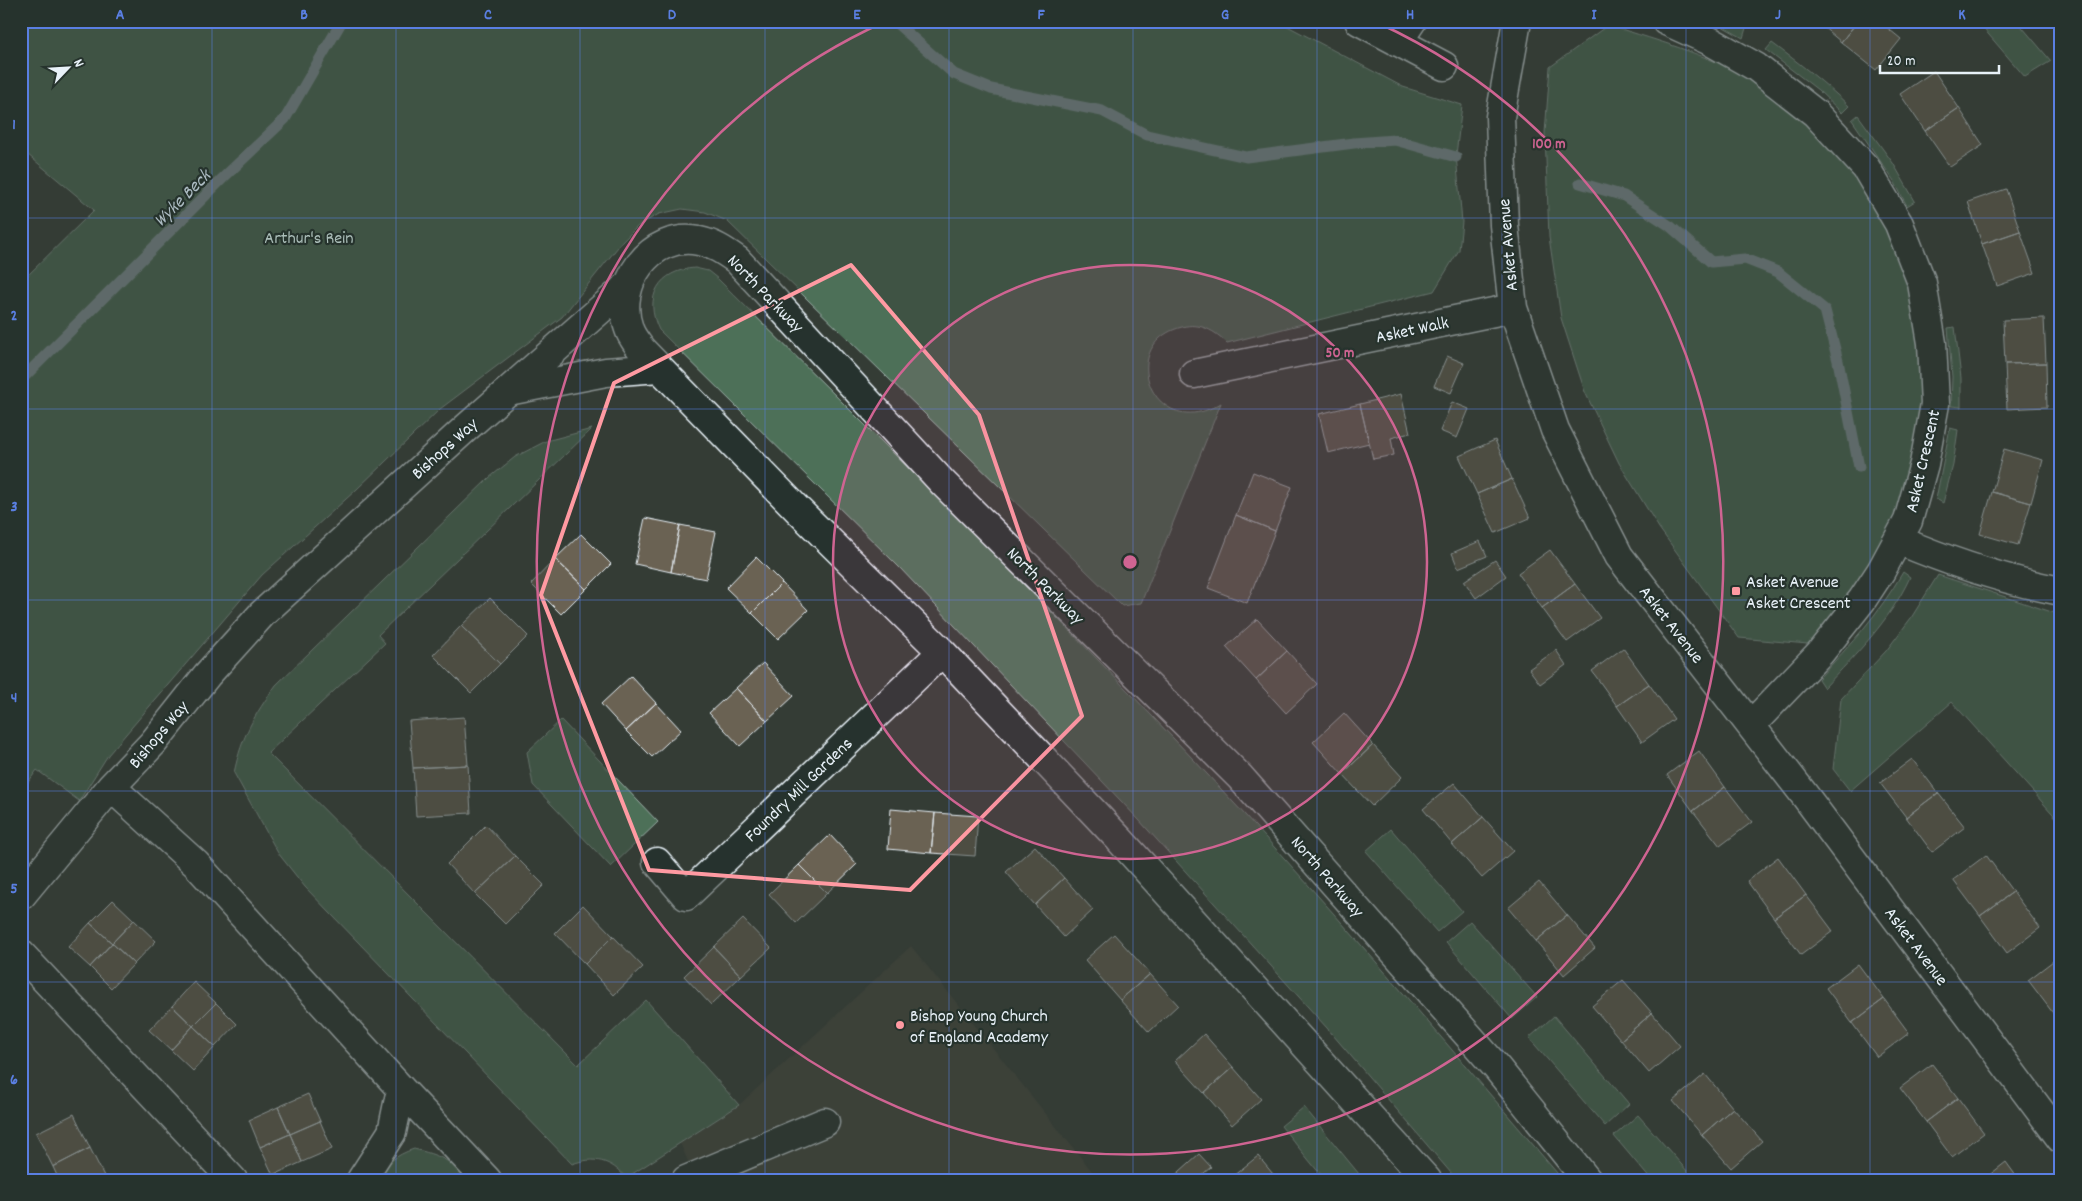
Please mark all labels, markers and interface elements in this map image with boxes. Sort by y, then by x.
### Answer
text: A [116,4,125,27]
text: B [300,4,308,27]
text: C [484,4,492,27]
text: D [668,4,677,27]
text: E [853,4,861,27]
text: F [1037,4,1045,27]
text: G [1221,4,1229,27]
text: H [1406,4,1414,27]
text: I [1592,4,1598,27]
text: J [1775,4,1781,27]
text: K [1958,4,1966,27]
north arrow [42,42,92,92]
scale bar [1880,42,1998,74]
text: 20 m [1887,51,1915,73]
text: N [67,56,89,71]
text: 1 [12,114,16,137]
text: 100 m [1532,134,1566,156]
water label: Wyke Beck [149,163,220,234]
street label: Asket Avenue [1493,197,1526,292]
park label: Arthur's Rein [264,227,354,252]
street label: North Parkway [720,250,809,340]
text: 2 [11,305,18,328]
street label: Asket Walk [1374,312,1451,351]
text: 50 m [1326,343,1354,365]
street label: Asket Crescent [1900,407,1948,515]
street label: Bishops Way [407,413,485,486]
text: 3 [10,496,18,519]
street label: North Parkway [1000,542,1089,632]
centre of rings [1121,553,1139,571]
place label: Asket Avenue Asket Crescent [1746,571,1851,617]
street label: Asket Avenue [1632,581,1708,670]
marker: Asket Avenue Asket Crescent [1730,585,1742,597]
text: 4 [11,687,17,710]
street label: Bishops Way [124,696,196,775]
street label: Foundry Mill Gardens [740,733,859,849]
street label: North Parkway [1284,831,1369,924]
text: 5 [10,878,18,901]
street label: Asket Avenue [1877,903,1953,992]
place label: Bishop Young Church of England Academy [910,1005,1049,1051]
marker: Bishop Young Church of England Academy [894,1019,906,1031]
text: 6 [10,1069,18,1092]

